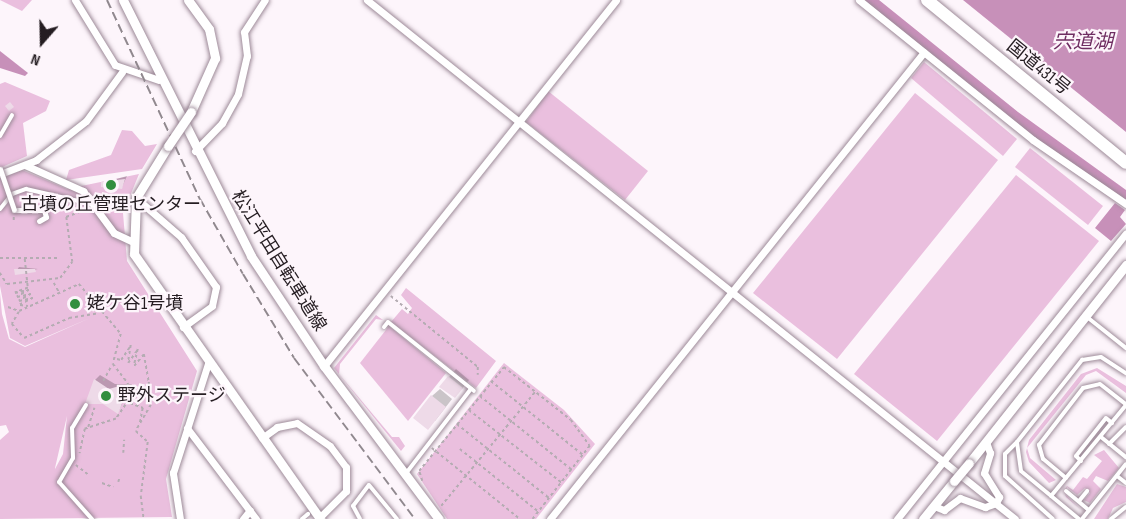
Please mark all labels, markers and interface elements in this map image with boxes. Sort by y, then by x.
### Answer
north arrow [12,12,72,72]
water label: 宍道湖 [1053,30,1113,54]
street label: 国道431号 [1002,36,1074,100]
text: N [28,49,43,70]
marker: 古墳の丘管理センター [104,178,118,192]
street label: 松江平田自転車道線 [226,187,330,335]
place label: 古墳の丘管理センター [21,194,201,216]
place label: 姥ケ谷1号墳 [87,293,183,315]
marker: 姥ケ谷1号墳 [68,297,82,311]
place label: 野外ステージ [118,385,226,407]
marker: 野外ステージ [99,389,113,403]

